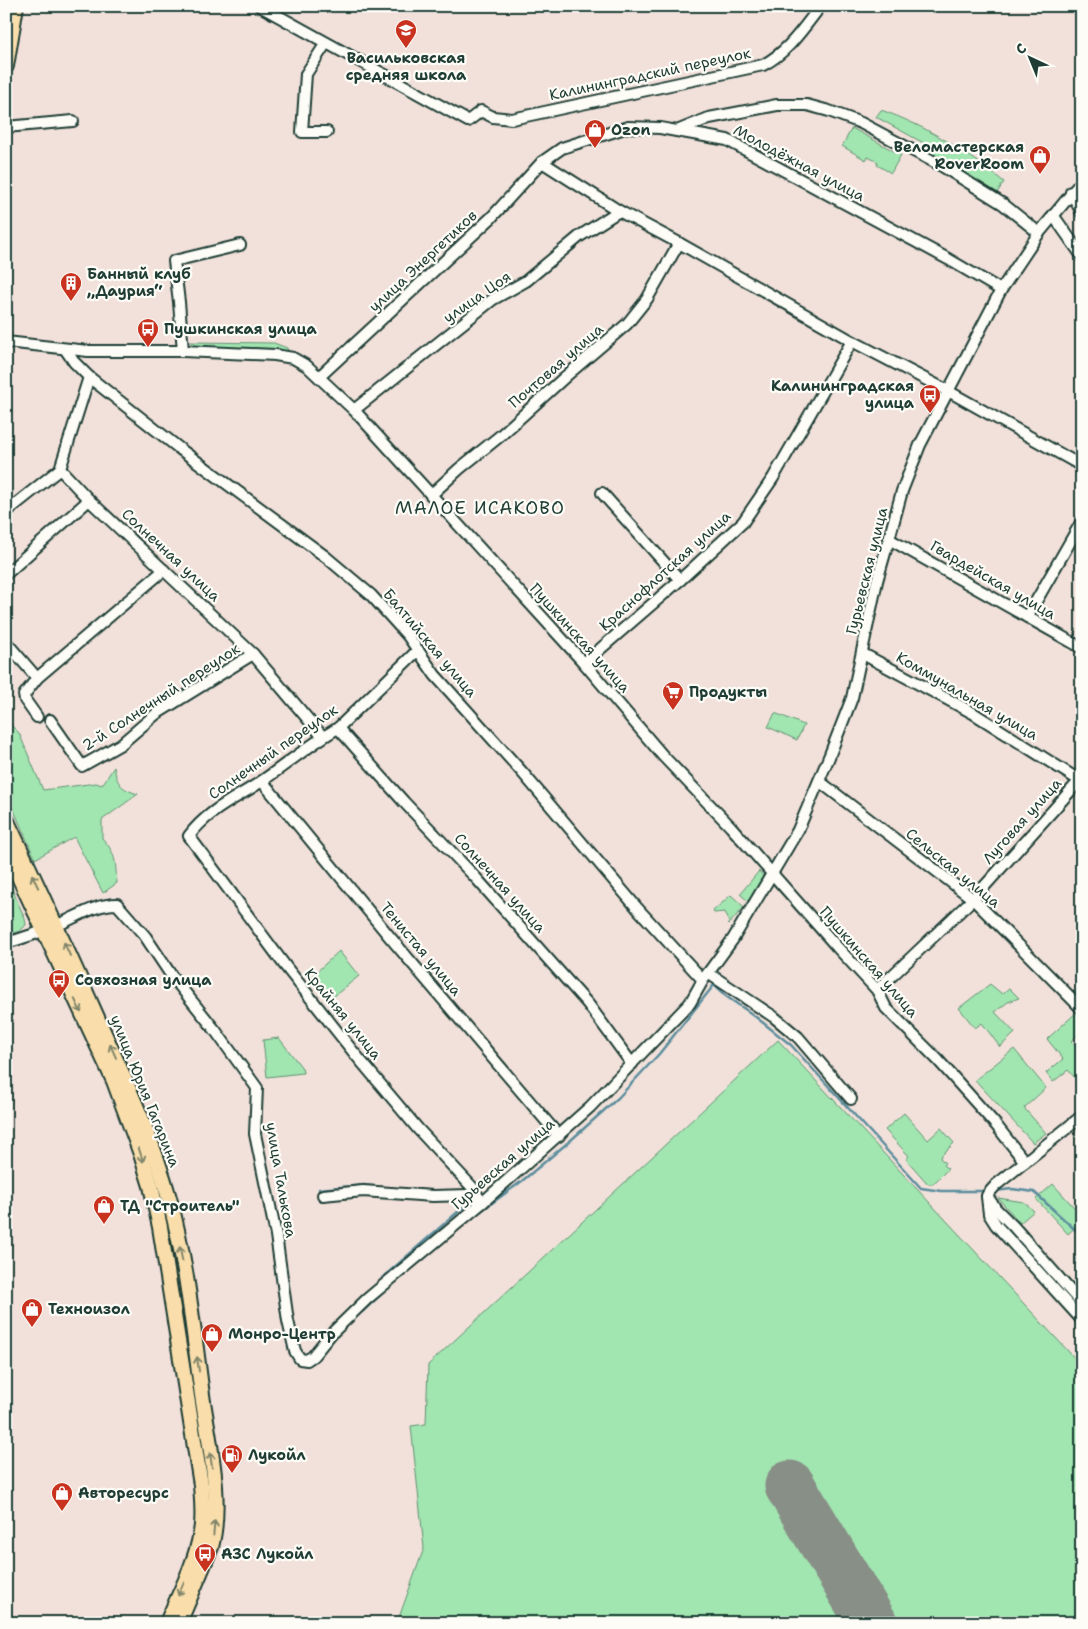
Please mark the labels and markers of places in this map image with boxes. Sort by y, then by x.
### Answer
school or university icon: Васильковская средняя школа [394,18,418,49]
place label: Васильковская средняя школа [346,48,467,85]
shop icon: Ozon [583,118,607,149]
place label: Ozon [611,120,651,140]
place label: Веломастерская RoverRoom [894,137,1024,174]
shop icon: Веломастерская RoverRoom [1028,144,1052,175]
place label: Банный клуб „Даурия“ [87,264,191,301]
building icon: Банный клуб „Даурия“ [59,271,83,302]
bus stop icon: Пушкинская улица [136,317,160,348]
place label: Пушкинская улица [164,319,318,339]
place label: Калининградская улица [771,376,915,413]
bus stop icon: Калининградская улица [918,383,942,414]
supermarket icon: Продукты [661,680,685,711]
place label: Продукты [689,682,767,702]
bus stop icon: Совхозная улица [47,968,71,999]
place label: Совхозная улица [75,970,212,990]
shop icon: ТД "Строитель" [92,1194,116,1225]
place label: ТД "Строитель" [120,1196,240,1216]
shop icon: Техноизол [20,1297,44,1328]
place label: Техноизол [48,1299,130,1319]
shop icon: Монро-Центр [200,1322,224,1353]
place label: Монро-Центр [228,1324,336,1344]
fuel station icon: Лукойл [220,1443,244,1474]
place label: Лукойл [248,1445,306,1465]
shop icon: Авторесурс [50,1481,74,1512]
place label: Авторесурс [78,1483,169,1503]
bus stop icon: АЗС Лукойл [193,1542,217,1573]
place label: АЗС Лукойл [221,1544,313,1564]

